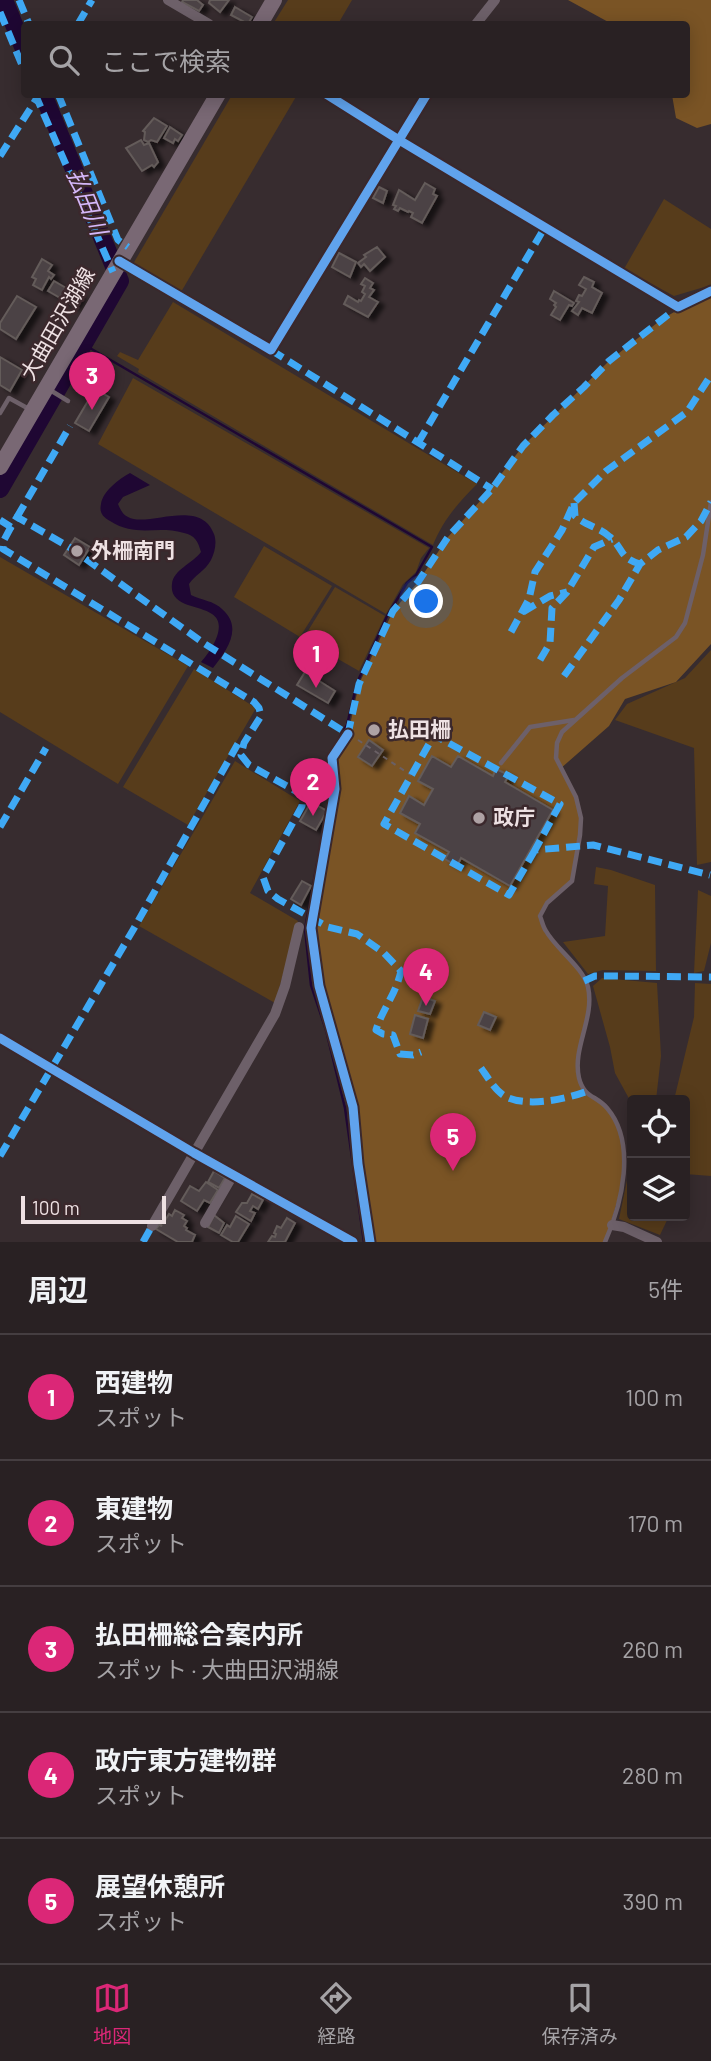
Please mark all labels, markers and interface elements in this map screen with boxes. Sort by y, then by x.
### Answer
search box [21,21,690,98]
icon: search [45,41,83,79]
text: ここで検索 [101,45,231,76]
water label: 払田川 [62,164,115,242]
street label: 大曲田沢湖線 [14,262,99,384]
pin: 3 [69,352,115,410]
place label: 外柵南門 [91,537,175,562]
marker: 外柵南門 [69,543,85,559]
your location [409,584,443,618]
pin: 1 [293,630,339,688]
place label: 払田柵 [388,716,451,741]
marker: 払田柵 [366,722,382,738]
pin: 2 [290,758,336,816]
place label: 政庁 [493,804,535,829]
marker: 政庁 [471,810,487,826]
pin: 4 [403,948,449,1006]
map controls [627,1095,690,1221]
button: locate [627,1095,690,1158]
pin: 5 [430,1113,476,1171]
button: layers [627,1158,690,1221]
scale bar [21,1193,166,1225]
text: 100 m [32,1196,80,1219]
text: 周辺 [28,1271,88,1307]
text: 5件 [648,1275,683,1303]
text: 西建物 [95,1366,173,1397]
text: 1 [47,1383,55,1411]
text: 100 m [625,1383,683,1411]
text: スポット [95,1403,187,1431]
text: 東建物 [95,1492,173,1523]
text: 2 [45,1509,57,1537]
text: 170 m [627,1509,683,1537]
text: スポット [95,1529,187,1557]
text: 払田柵総合案内所 [95,1618,303,1649]
text: 3 [45,1635,57,1663]
text: 260 m [622,1635,683,1663]
text: スポット · 大曲田沢湖線 [95,1655,339,1683]
text: 政庁東方建物群 [95,1744,277,1775]
text: 4 [44,1761,58,1789]
text: 280 m [622,1761,683,1789]
text: スポット [95,1781,187,1809]
text: 展望休憩所 [95,1870,225,1901]
text: 5 [45,1887,57,1915]
text: 390 m [623,1887,683,1915]
text: スポット [95,1907,187,1935]
tab: 地図 [93,1979,131,2048]
tab: 経路 [317,1979,356,2048]
tab: 保存済み [542,1979,618,2048]

